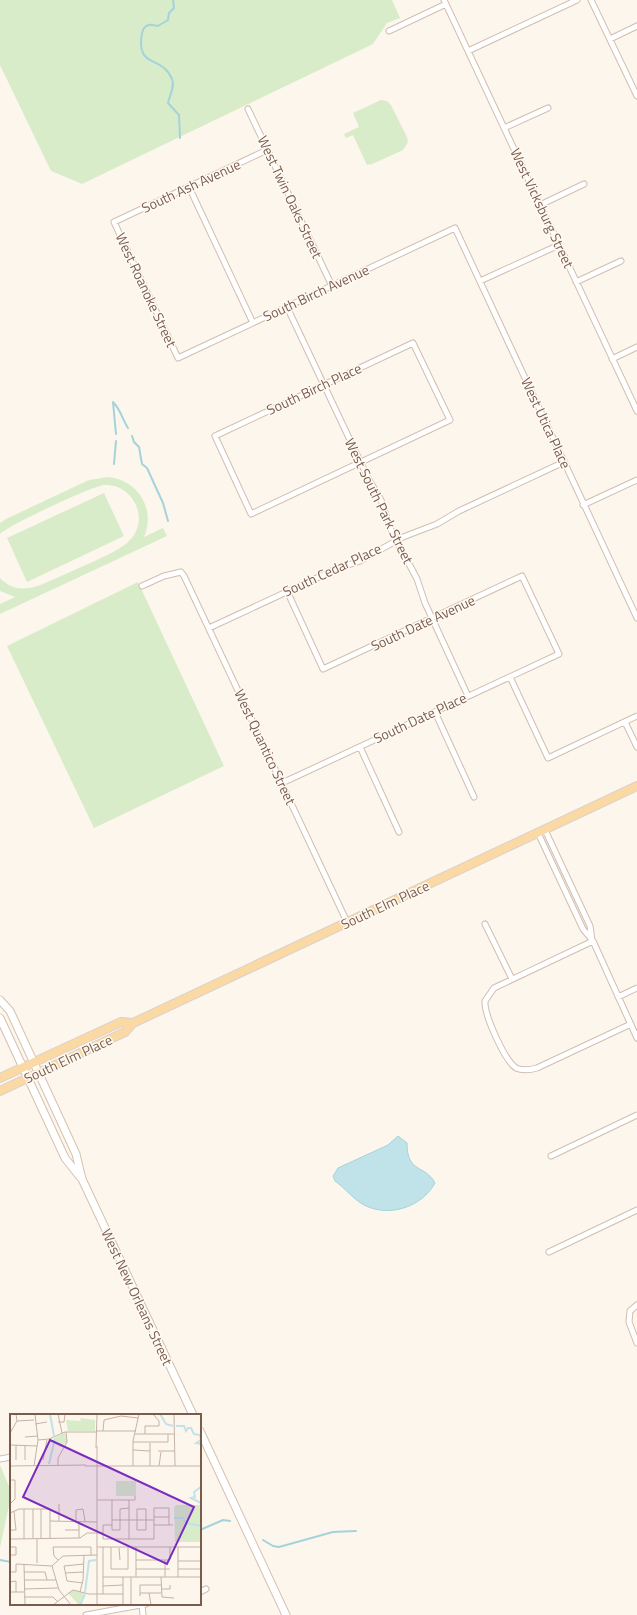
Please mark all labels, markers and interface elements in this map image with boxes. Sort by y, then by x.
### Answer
street label: West Twin Oaks Street [253,132,328,262]
street label: West Vicksburg Street [505,144,580,271]
street label: South Ash Avenue [138,153,244,218]
street label: West Roanoke Street [111,229,182,351]
street label: South Birch Avenue [259,259,372,326]
street label: South Birch Place [263,357,365,420]
street label: West Utica Place [516,374,577,472]
street label: West South Park Street [340,434,419,567]
street label: South Cedar Place [279,538,384,602]
street label: South Date Avenue [367,589,478,656]
street label: West Quantico Street [229,686,302,808]
street label: South Date Place [370,687,470,748]
street label: South Elm Place [337,875,432,934]
street label: South Elm Place [20,1029,115,1088]
street label: West New Orleans Street [97,1225,178,1369]
inset map [10,1414,201,1605]

